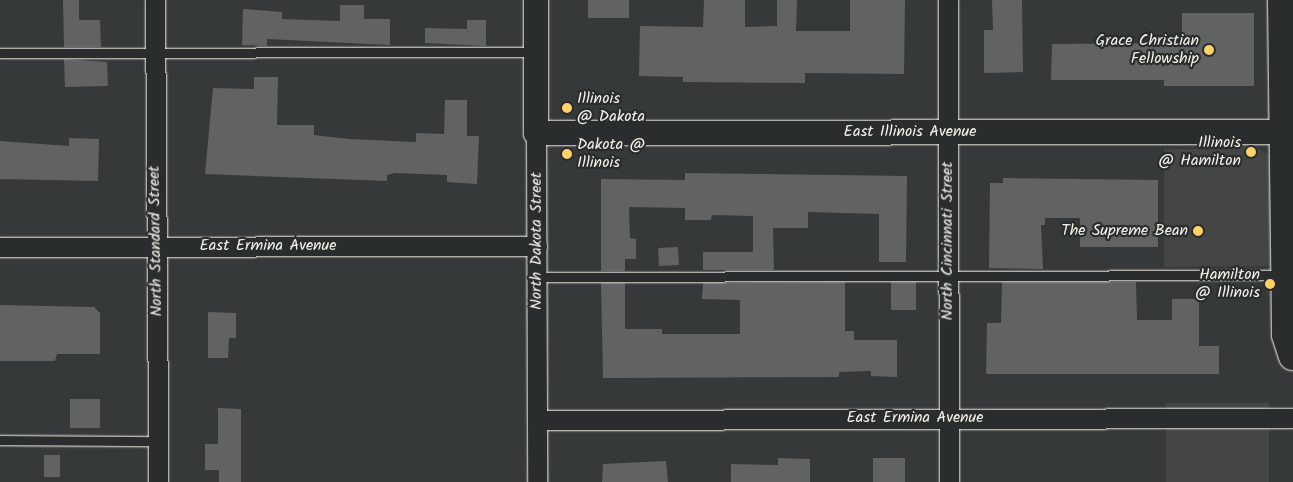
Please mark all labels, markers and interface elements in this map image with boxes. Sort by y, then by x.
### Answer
place label: Grace Christian Fellowship [1096,31,1199,69]
marker: Grace Christian Fellowship [1203,44,1215,56]
place label: Illinois @ Dakota [577,89,645,127]
marker: Illinois @ Dakota [561,102,573,114]
street label: East Illinois Avenue [844,122,976,142]
place label: Illinois @ Hamilton [1158,133,1241,171]
place label: Dakota @ Illinois [577,135,645,173]
marker: Illinois @ Hamilton [1245,146,1257,158]
marker: Dakota @ Illinois [561,148,573,160]
street label: North Cincinnati Street [938,162,958,320]
street label: North Standard Street [145,165,167,317]
street label: North Dakota Street [527,172,547,310]
place label: The Supreme Bean [1061,221,1188,241]
marker: The Supreme Bean [1192,225,1204,237]
street label: East Ermina Avenue [199,236,337,256]
place label: Hamilton @ Illinois [1195,265,1260,303]
marker: Hamilton @ Illinois [1264,278,1276,290]
street label: East Ermina Avenue [846,408,984,428]

